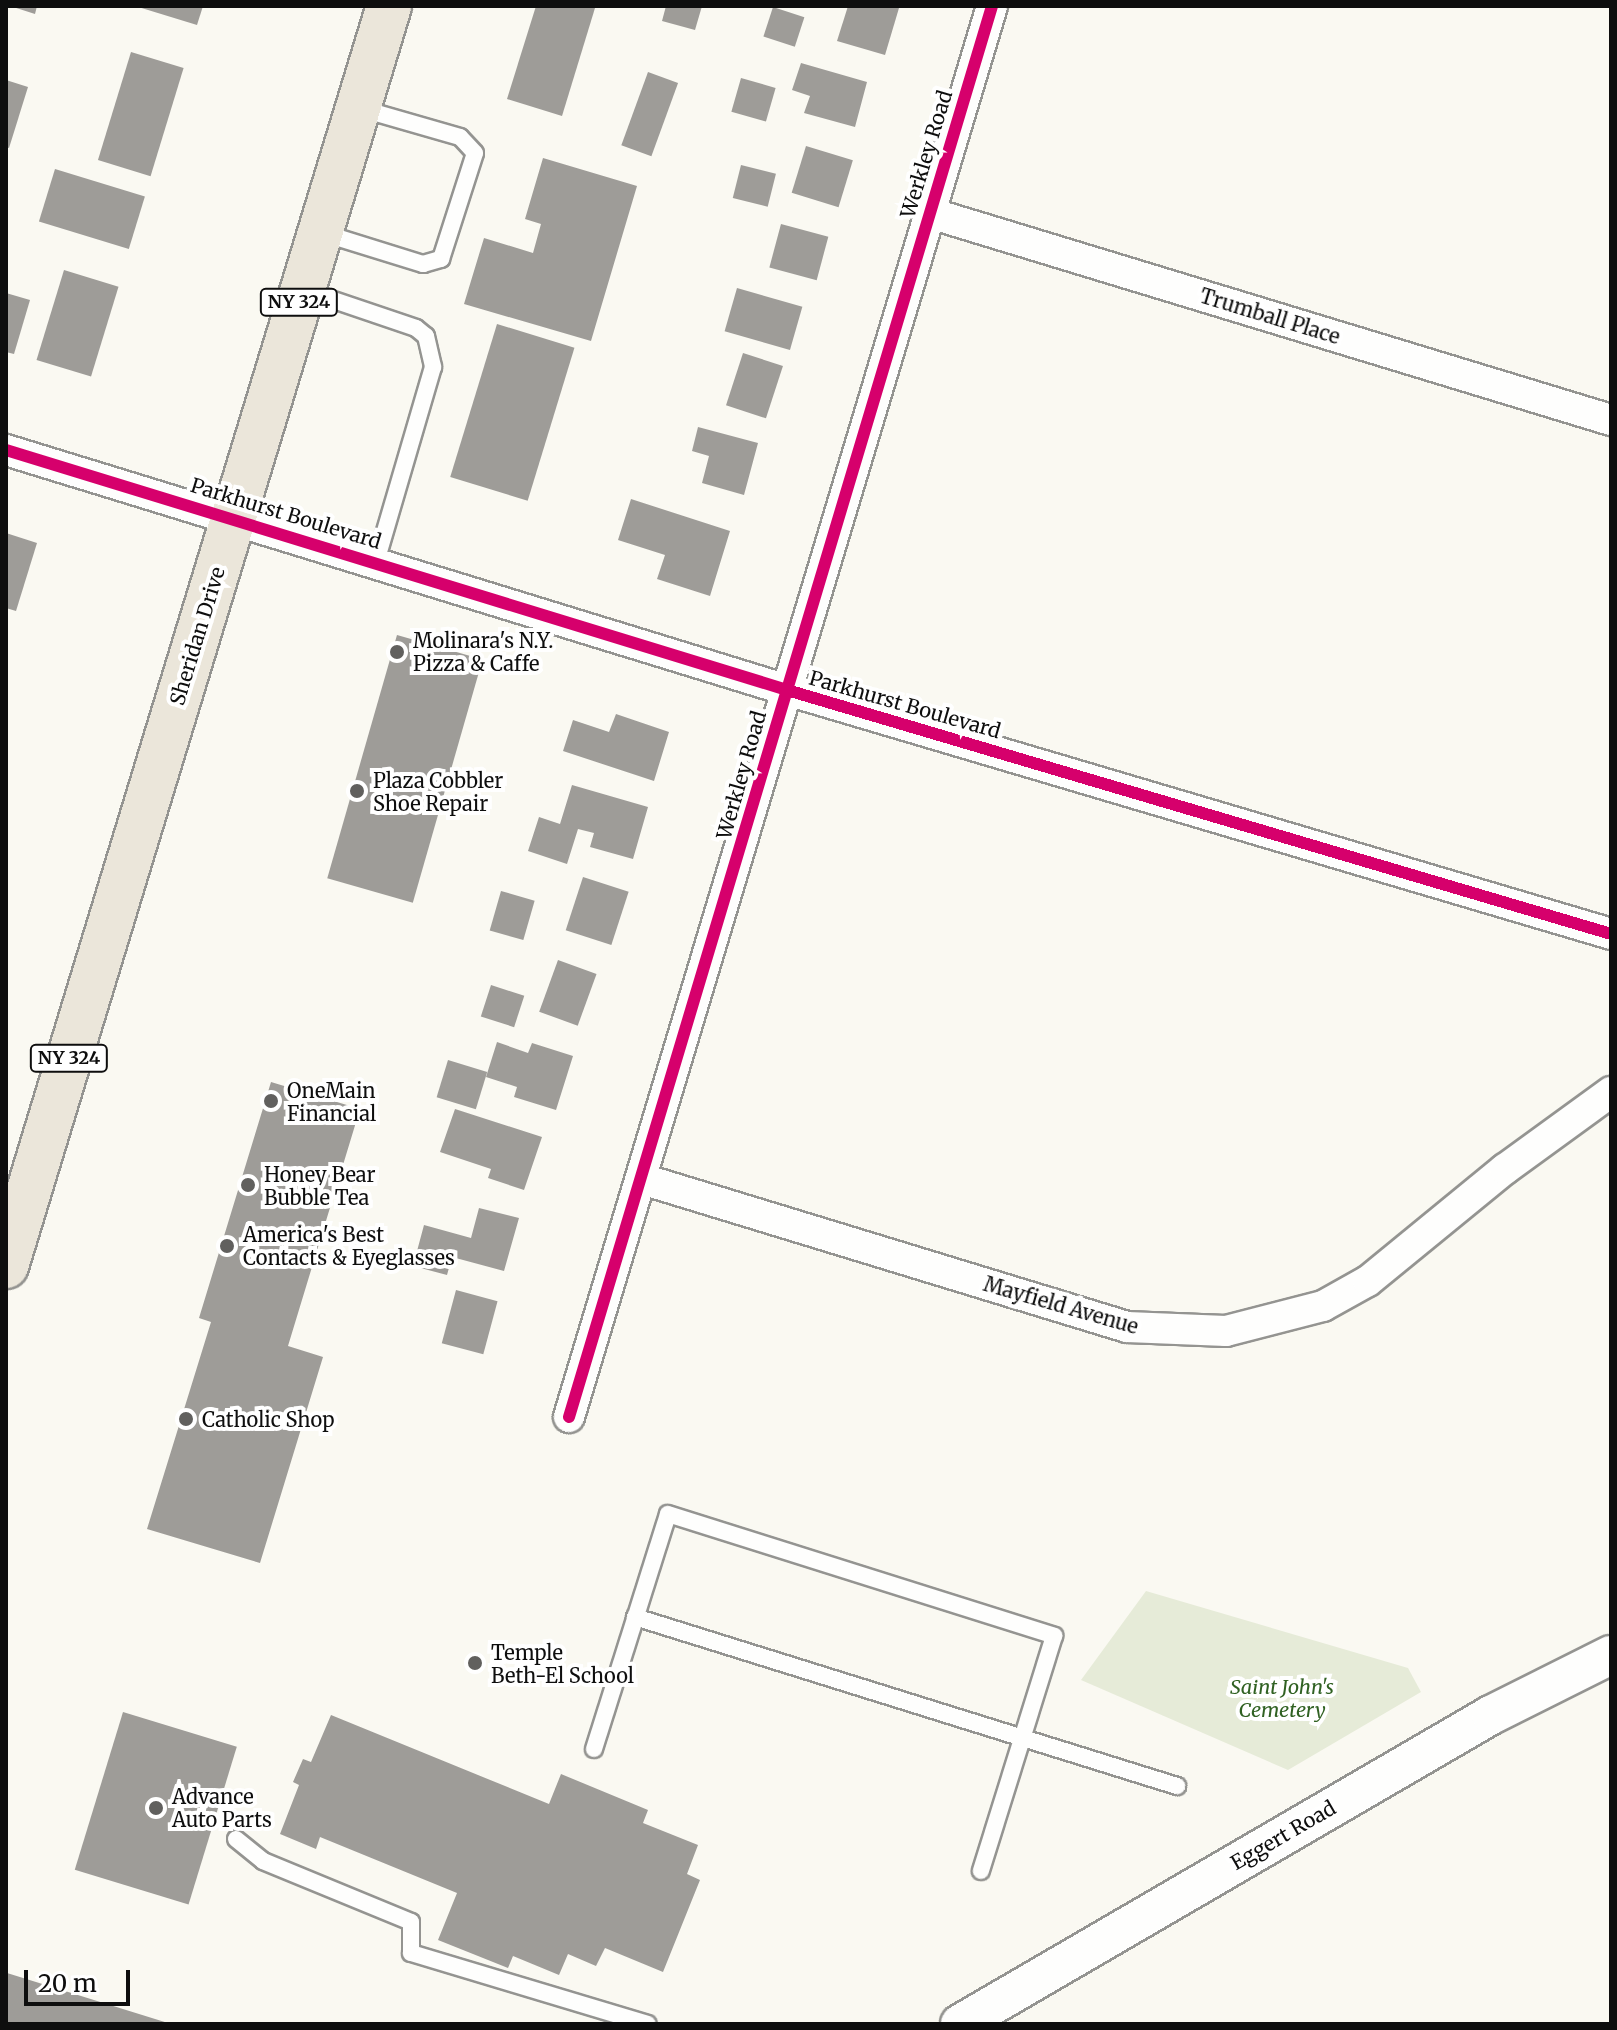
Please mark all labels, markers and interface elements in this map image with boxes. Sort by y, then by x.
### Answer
street label: Werkley Road [895,87,957,221]
street label: Trumball Place [1197,283,1343,349]
road number: NY 324 [259,288,339,316]
street label: Parkhurst Boulevard [188,473,384,553]
street label: Sheridan Drive [165,564,229,708]
place label: Molinara's N.Y. Pizza & Caffe [413,628,553,675]
marker: Molinara's N.Y. Pizza & Caffe [388,643,406,661]
street label: Parkhurst Boulevard [807,665,1003,743]
street label: Werkley Road [711,708,771,842]
place label: Plaza Cobbler Shoe Repair [373,768,503,815]
marker: Plaza Cobbler Shoe Repair [348,782,366,800]
road number: NY 324 [29,1044,109,1072]
place label: OneMain Financial [287,1078,376,1125]
marker: OneMain Financial [262,1092,280,1110]
place label: Honey Bear Bubble Tea [264,1162,376,1209]
marker: Honey Bear Bubble Tea [239,1176,257,1194]
place label: America's Best Contacts & Eyeglasses [243,1222,455,1269]
marker: America's Best Contacts & Eyeglasses [218,1237,236,1255]
street label: Mayfield Avenue [981,1271,1141,1339]
place label: Catholic Shop [202,1407,334,1431]
marker: Catholic Shop [177,1410,195,1428]
place label: Temple Beth-El School [491,1640,634,1687]
marker: Temple Beth-El School [466,1654,484,1672]
park label: Saint John's Cemetery [1230,1674,1334,1721]
place label: Advance Auto Parts [172,1784,272,1831]
street label: Eggert Road [1226,1795,1340,1875]
marker: Advance Auto Parts [147,1799,165,1817]
scale bar [28,1954,134,2004]
text: 20 m [38,1968,97,1999]

